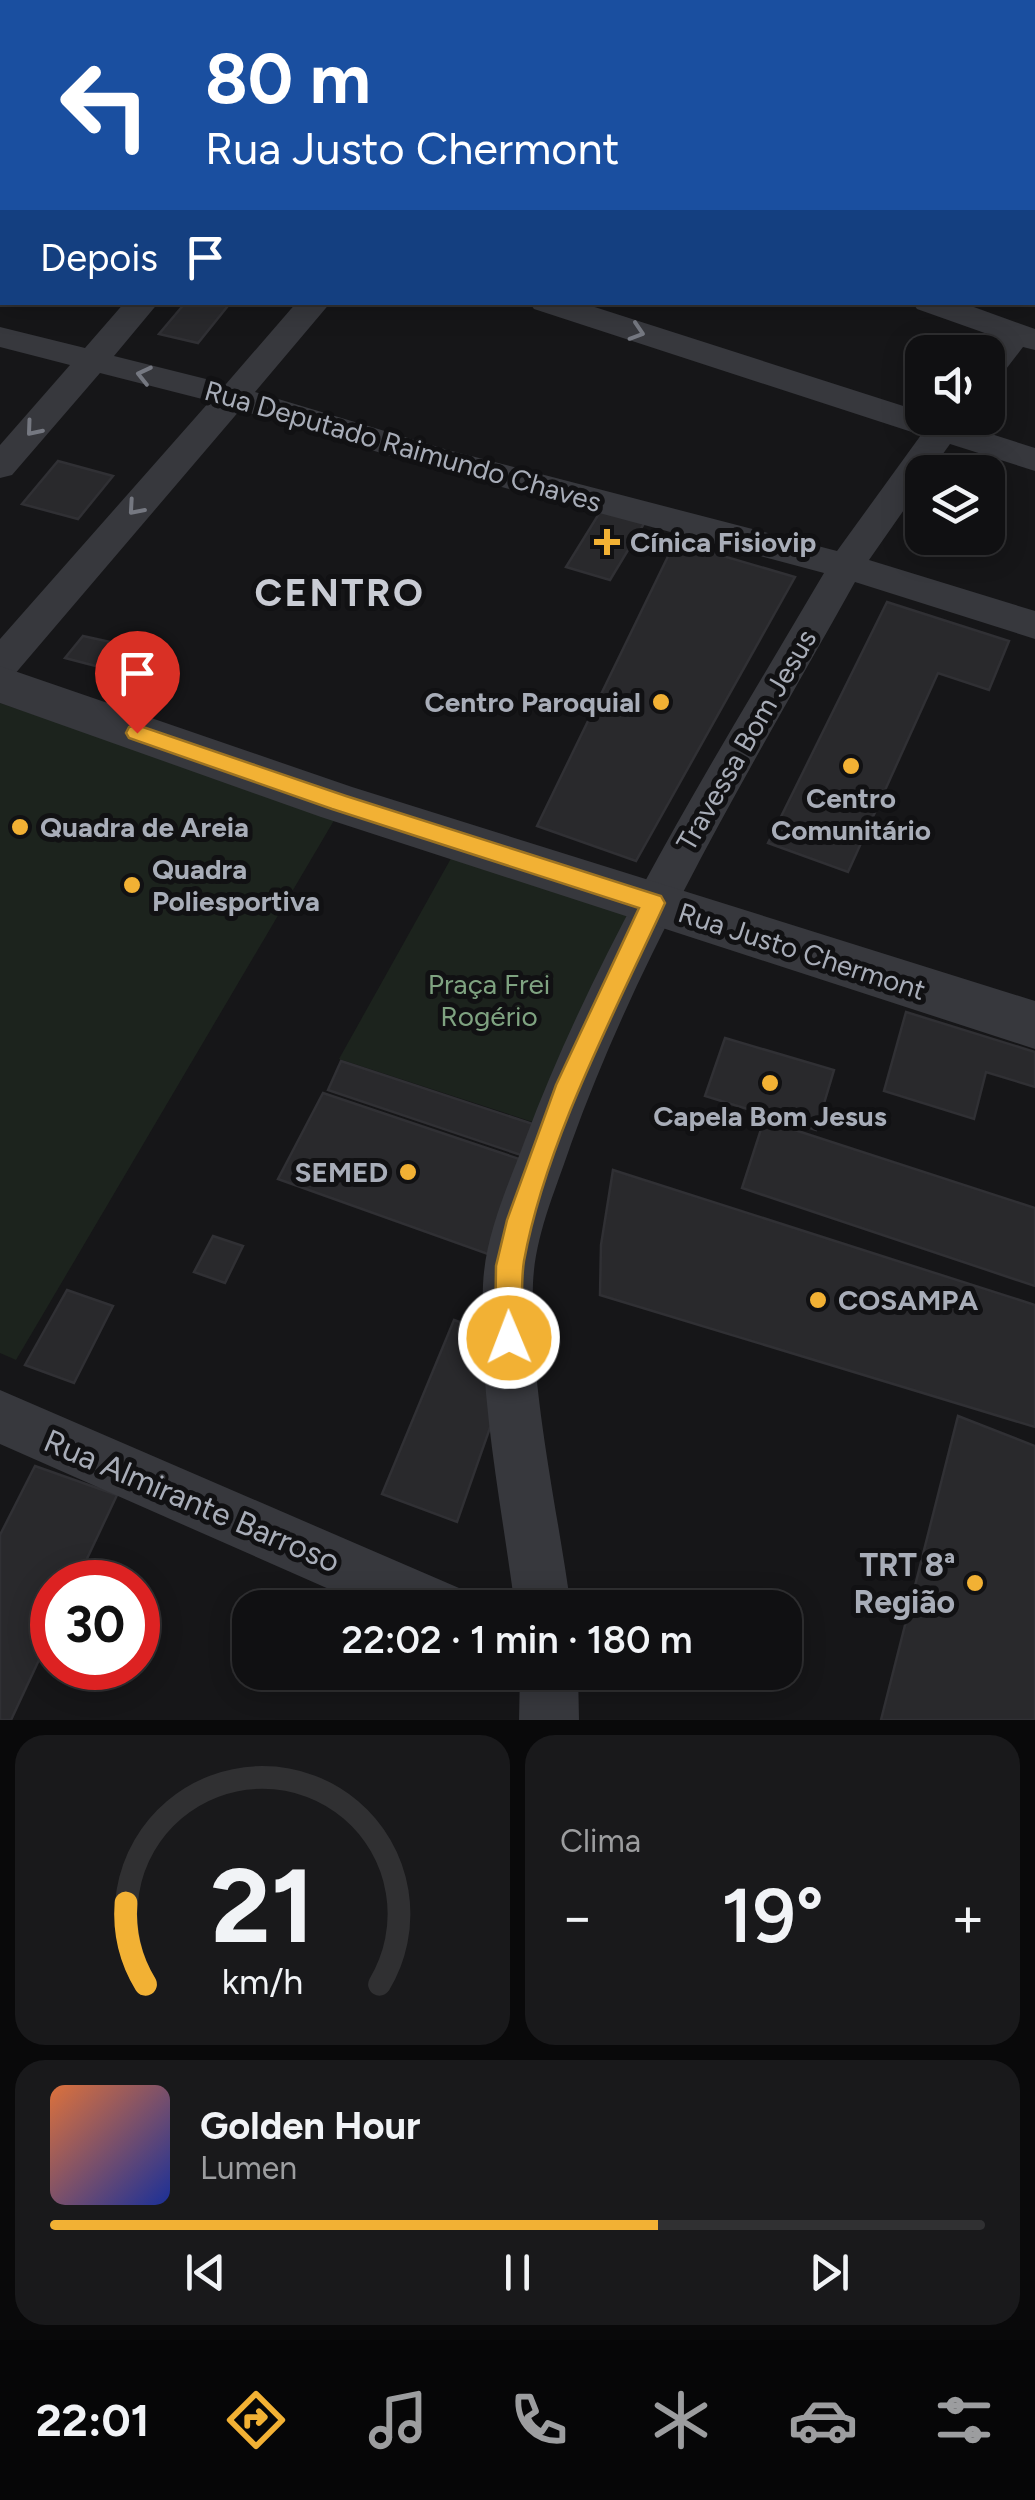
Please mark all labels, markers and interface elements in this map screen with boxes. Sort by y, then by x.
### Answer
text: 80 m [205,36,371,121]
icon: left [40,40,170,170]
text: Rua Justo Chermont [205,121,620,175]
icon: arrive [178,230,233,285]
text: Depois [40,235,158,281]
one-way arrow [628,320,645,341]
map controls [905,335,1005,555]
button: sound [905,335,1005,435]
one-way arrow [136,366,153,387]
street label: Rua Deputado Raimundo Chaves [201,373,605,519]
one-way arrow [26,417,44,435]
button: layers [905,455,1005,555]
one-way arrow [129,496,147,515]
place label: Cínica Fisiovip [630,525,816,559]
marker: Cínica Fisiovip [594,529,620,555]
district label: CENTRO [255,570,425,616]
street label: Travessa Bom Jesus [669,623,823,857]
pin [95,631,180,734]
icon: arrive [110,646,165,701]
place label: Centro Paroquial [424,685,641,719]
marker: Centro Paroquial [650,691,672,713]
marker: Centro Comunitário [840,755,862,777]
place label: Centro Comunitário [771,781,931,847]
place label: Quadra de Areia [40,810,249,844]
marker: Quadra de Areia [9,816,31,838]
place label: Quadra Poliesportiva [152,852,320,918]
marker: Quadra Poliesportiva [121,874,143,896]
street label: Rua Justo Chermont [674,895,930,1007]
park label: Praça Frei Rogério [428,967,550,1033]
marker: Capela Bom Jesus [759,1072,781,1094]
place label: Capela Bom Jesus [653,1099,887,1133]
place label: SEMED [294,1155,388,1189]
marker: SEMED [397,1161,419,1183]
place label: COSAMPA [838,1283,978,1317]
position arrow [457,1286,561,1390]
marker: COSAMPA [807,1289,829,1311]
street label: Rua Almirante Barroso [38,1422,346,1580]
place label: TRT 8ª Região [854,1546,955,1621]
speed limit sign: 30 [30,1560,160,1690]
marker: TRT 8ª Região [964,1572,986,1594]
text: 22:02 · 1 min · 180 m [341,1617,693,1663]
text: Clima [560,1822,641,1860]
text: 21 [210,1843,315,1968]
text: 19° [721,1871,824,1961]
text: − [560,1884,594,1950]
text: + [951,1884,985,1950]
text: km/h [222,1960,303,2003]
text: Golden Hour [200,2103,421,2149]
text: Lumen [200,2149,297,2187]
icon: previous [178,2245,233,2300]
icon: pause [490,2245,545,2300]
icon: next [802,2245,857,2300]
icon: directions [221,2385,291,2455]
icon: music [363,2385,433,2455]
icon: phone [504,2385,574,2455]
icon: climate [646,2385,716,2455]
icon: car [788,2385,858,2455]
icon: filters [929,2385,999,2455]
text: 22:01 [36,2393,150,2447]

